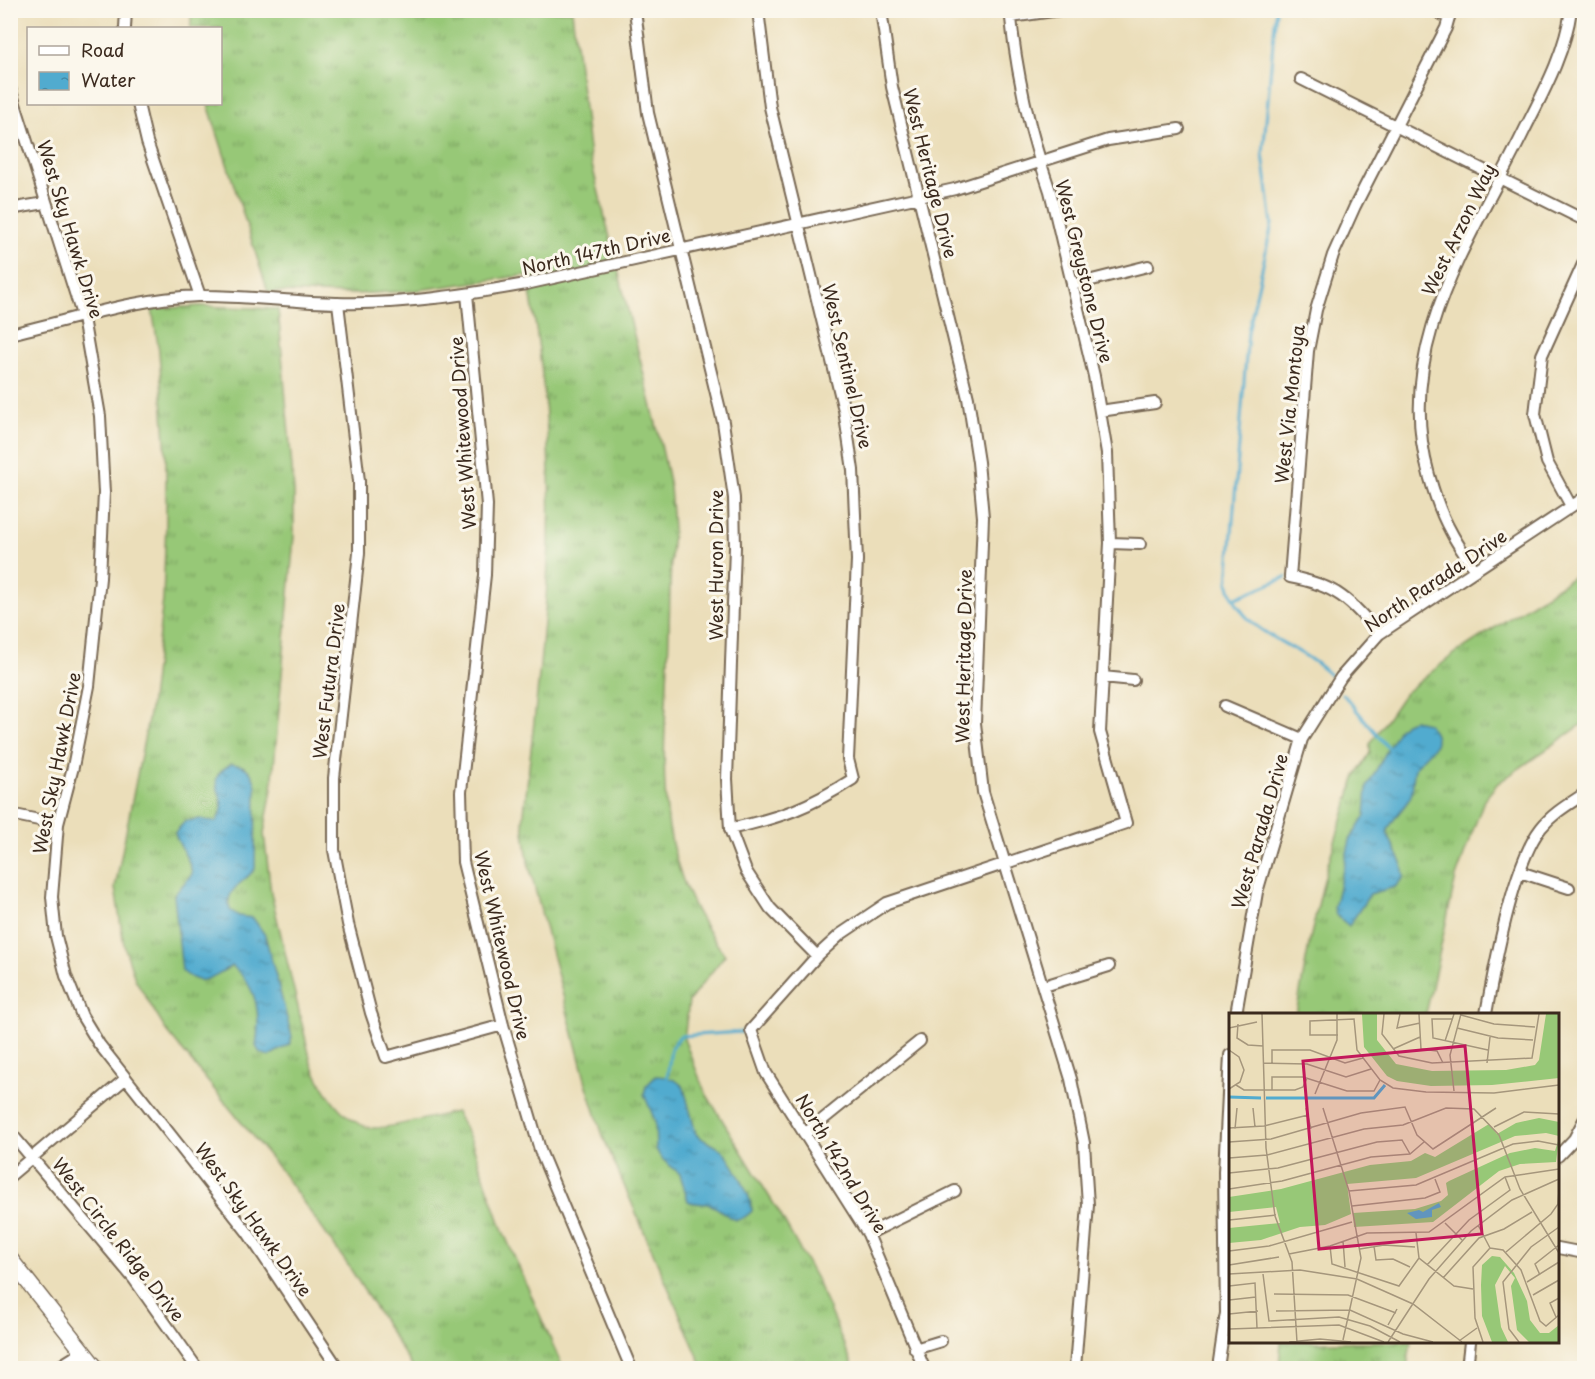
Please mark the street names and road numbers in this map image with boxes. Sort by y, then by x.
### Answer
street label: West Heritage Drive [897,85,965,261]
street label: West Sky Hawk Drive [31,137,111,321]
street label: West Arzon Way [1414,158,1502,300]
street label: West Greystone Drive [1049,176,1121,366]
street label: North 147th Drive [519,221,673,281]
street label: West Sentinel Drive [816,281,880,451]
street label: West Via Montoya [1267,322,1311,485]
street label: West Whitewood Drive [442,336,482,530]
street label: West Huron Drive [702,489,729,640]
street label: North Parada Drive [1358,522,1512,638]
street label: West Heritage Drive [948,569,978,743]
street label: West Futura Drive [305,601,351,761]
street label: West Sky Hawk Drive [25,670,87,856]
street label: West Parada Drive [1224,750,1294,912]
street label: West Whitewood Drive [468,848,538,1042]
street label: North 142nd Drive [790,1088,894,1238]
street label: West Sky Hawk Drive [189,1136,319,1302]
street label: West Circle Ridge Drive [46,1151,192,1327]

